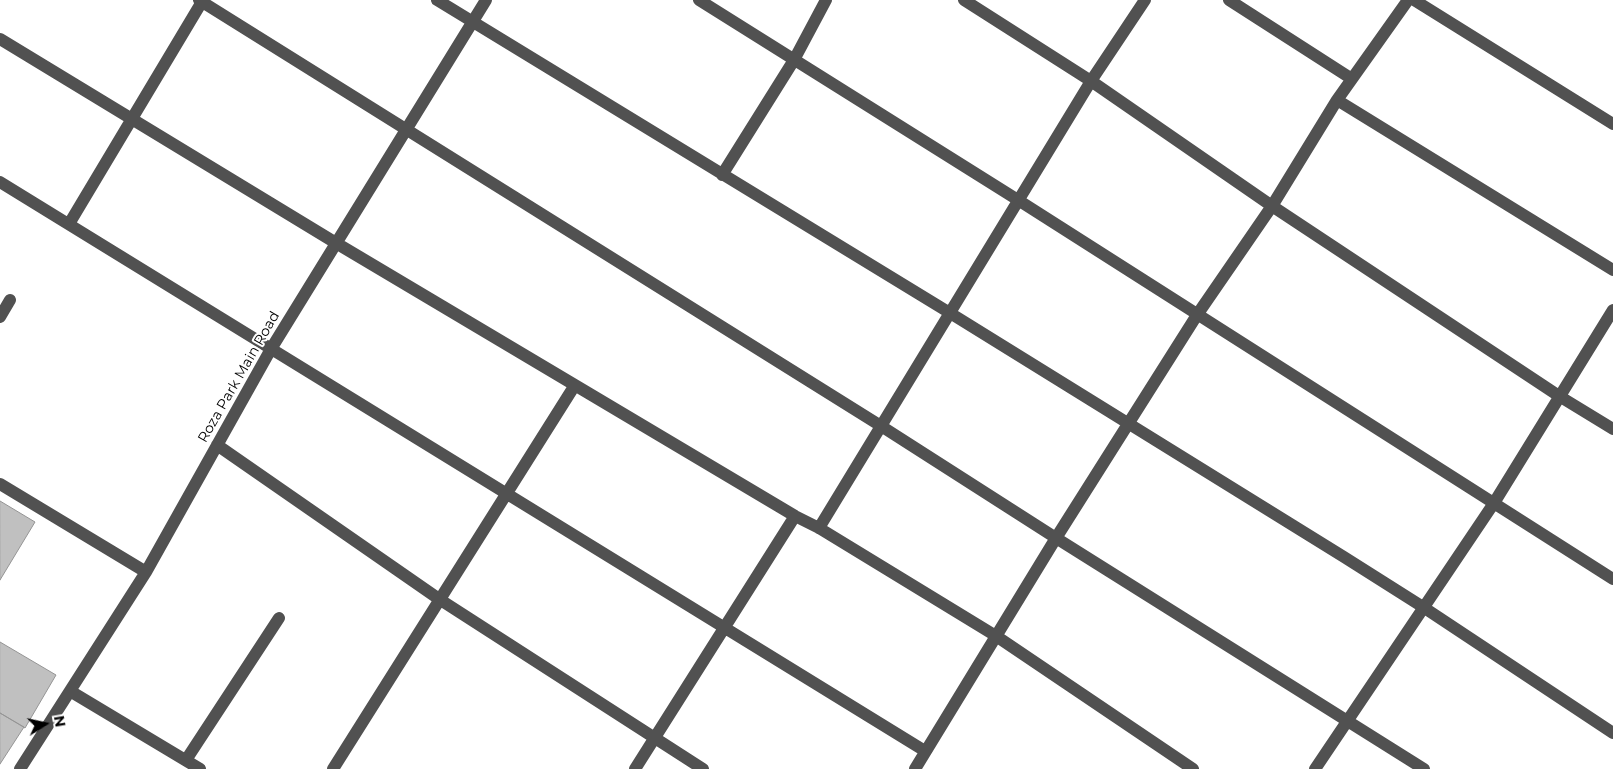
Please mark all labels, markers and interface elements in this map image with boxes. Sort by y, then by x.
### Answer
street label: Roza Park Main Road [195,308,283,446]
north arrow [20,699,70,749]
text: N [50,714,70,729]

